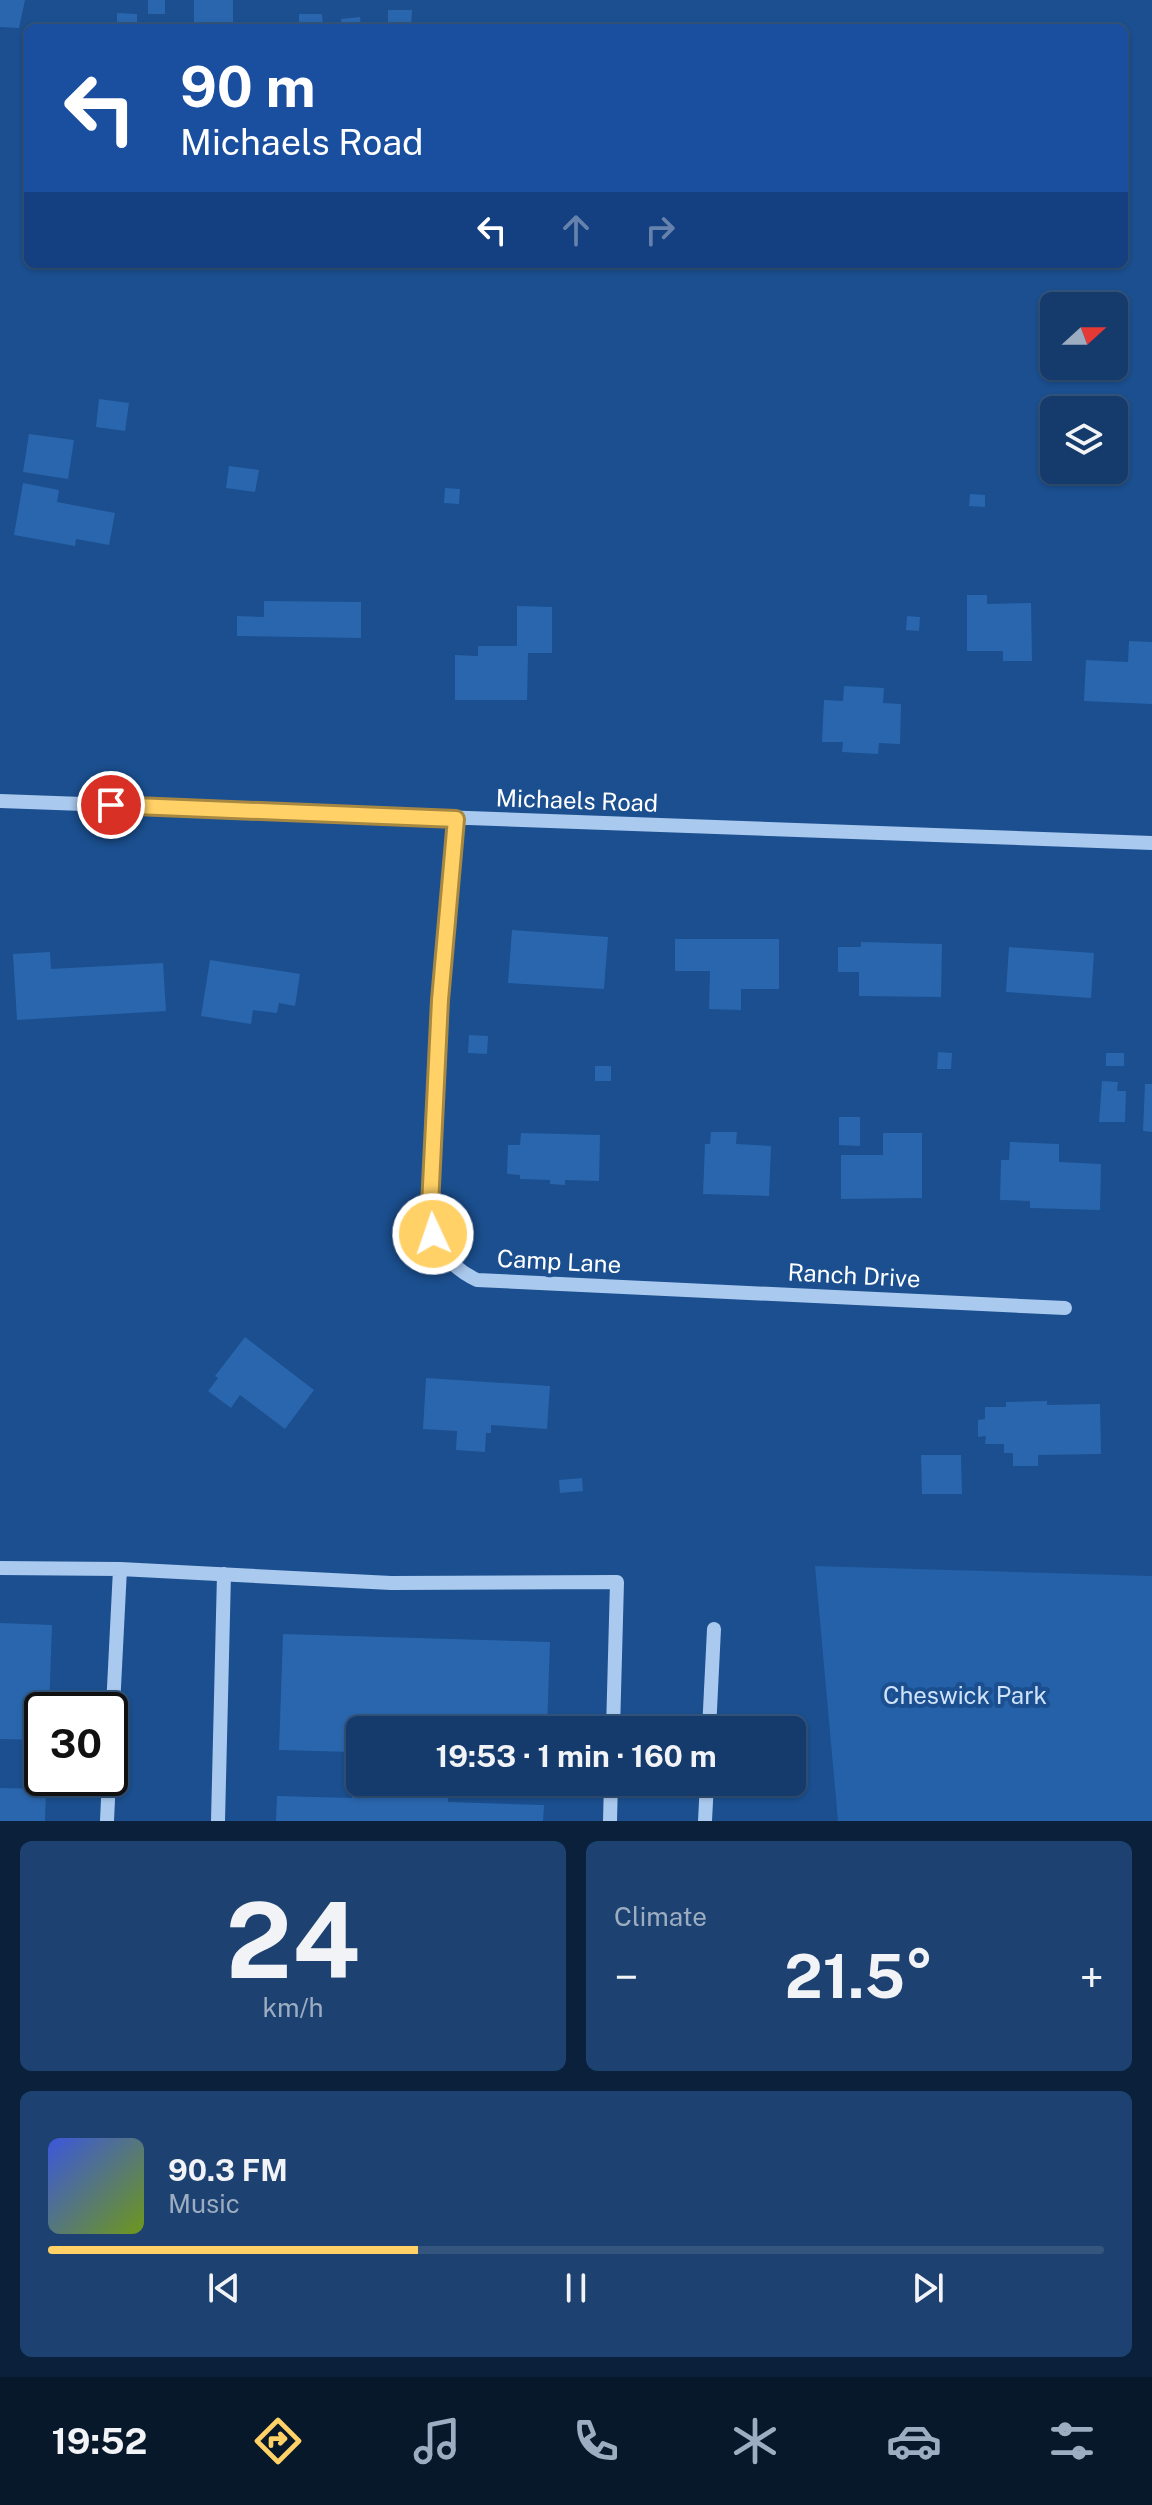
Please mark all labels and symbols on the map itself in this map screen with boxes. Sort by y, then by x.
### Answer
north arrow [1040,292,1128,380]
pin [77,771,145,839]
street label: Michaels Road [495,783,659,817]
position arrow [391,1192,475,1276]
street label: Camp Lane [496,1244,622,1278]
street label: Ranch Drive [787,1258,921,1292]
park label: Cheswick Park [883,1681,1047,1709]
speed limit sign: 30 [24,1692,128,1796]

